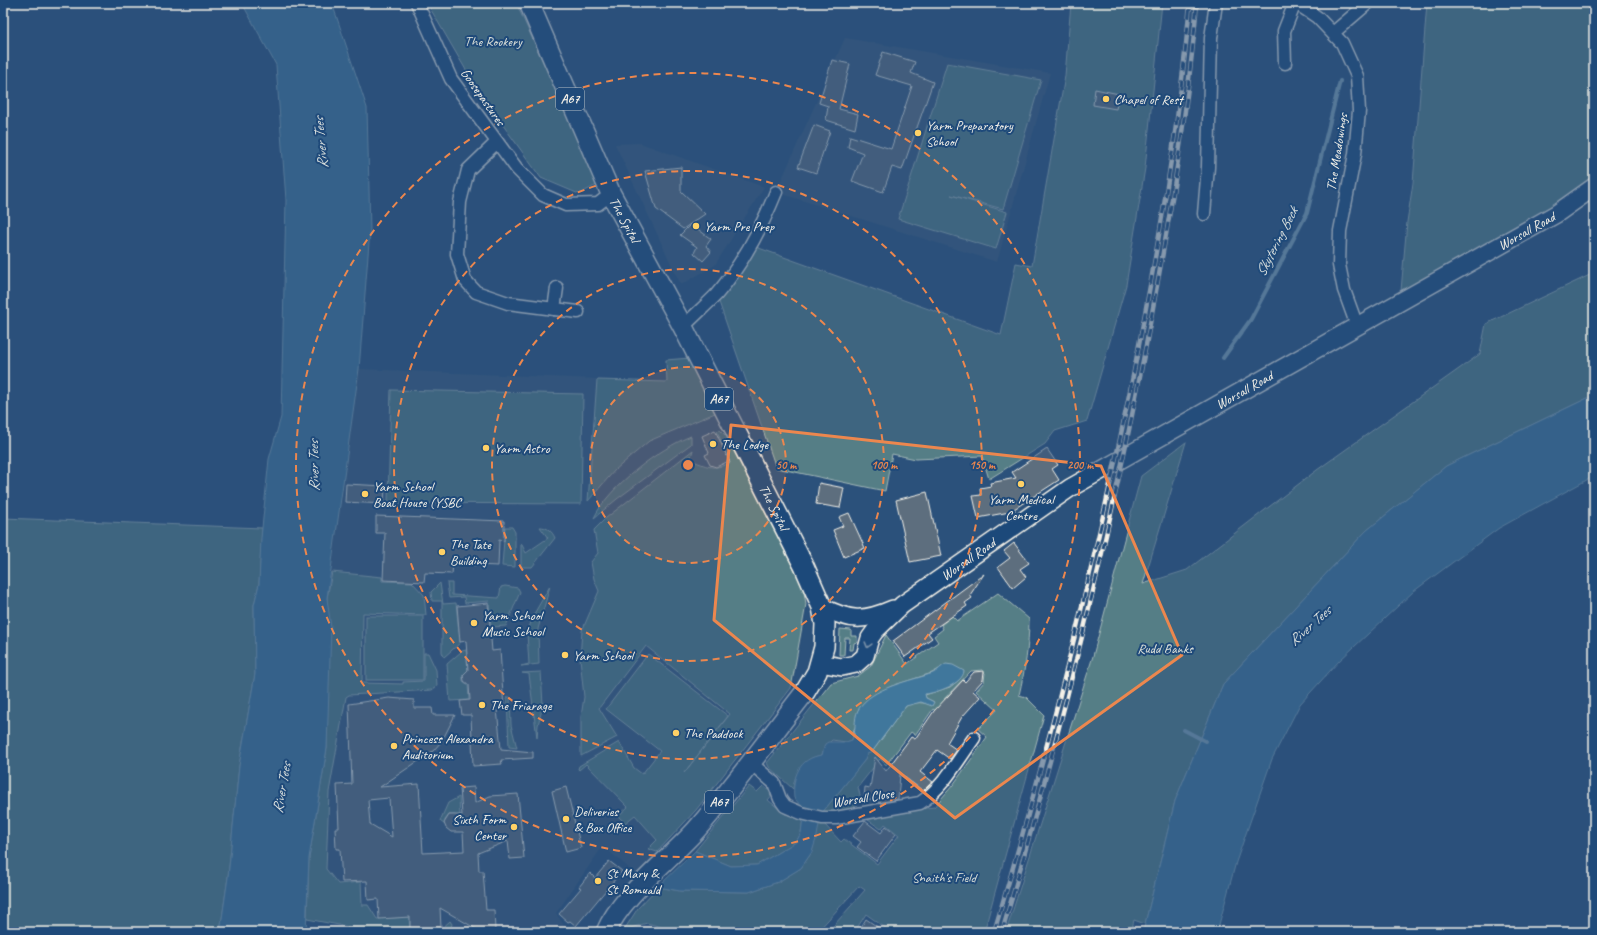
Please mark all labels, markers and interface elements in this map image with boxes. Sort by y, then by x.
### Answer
park label: The Rookery [464,33,523,50]
street label: Goosepastures [457,65,510,130]
road number: A67 [556,88,584,110]
place label: Chapel of Rest [1114,91,1185,108]
marker: Chapel of Rest [1101,94,1111,104]
street label: The Meadowings [1323,111,1352,192]
water label: River Tees [309,114,333,169]
place label: Yarm Preparatory School [926,117,1014,150]
marker: Yarm Preparatory School [913,128,923,138]
street label: The Spital [606,194,645,247]
water label: Skytering Beck [1251,202,1304,280]
street label: Worsall Road [1495,207,1560,254]
place label: Yarm Pre Prep [704,218,775,235]
marker: Yarm Pre Prep [691,221,701,231]
street label: Worsall Road [1213,366,1278,413]
road number: A67 [705,388,733,410]
place label: The Lodge [721,436,770,453]
water label: River Tees [304,438,324,492]
marker: The Lodge [708,439,718,449]
place label: Yarm Astro [494,440,551,457]
marker: Yarm Astro [481,443,491,453]
text: 50 m [776,457,797,473]
text: 100 m [871,457,898,473]
text: 150 m [969,457,996,473]
text: 200 m [1067,457,1094,473]
centre of rings [681,458,695,472]
place label: Yarm School Boat House (YSBC [373,478,462,511]
marker: Yarm Medical Centre [1016,479,1026,489]
street label: The Spital [756,482,794,535]
marker: Yarm School Boat House (YSBC [360,489,370,499]
place label: Yarm Medical Centre [988,491,1056,524]
street label: Worsall Road [938,533,1001,584]
place label: The Tate Building [450,536,492,569]
marker: The Tate Building [437,547,447,557]
water label: River Tees [1285,600,1337,650]
place label: Yarm School Music School [482,607,546,640]
marker: Yarm School Music School [469,618,479,628]
park label: Rudd Banks [1137,640,1194,657]
one-way arrow [865,642,873,648]
place label: Yarm School [573,647,636,664]
marker: Yarm School [560,650,570,660]
place label: The Friarage [490,697,553,714]
marker: The Friarage [477,700,487,710]
place label: The Paddock [684,725,743,742]
marker: The Paddock [671,728,681,738]
place label: Princess Alexandra Auditorium [402,730,494,763]
marker: Princess Alexandra Auditorium [389,741,399,751]
water label: River Tees [268,758,296,815]
street label: Worsall Close [831,785,896,811]
road number: A67 [705,791,733,813]
place label: Deliveries & Box Office [574,803,633,836]
place label: Sixth Form Center [452,811,507,844]
marker: Deliveries & Box Office [561,814,571,824]
marker: Sixth Form Center [509,822,519,832]
place label: St Mary & St Romuald [606,865,663,898]
park label: Snaith's Field [912,869,978,886]
marker: St Mary & St Romuald [593,876,603,886]

